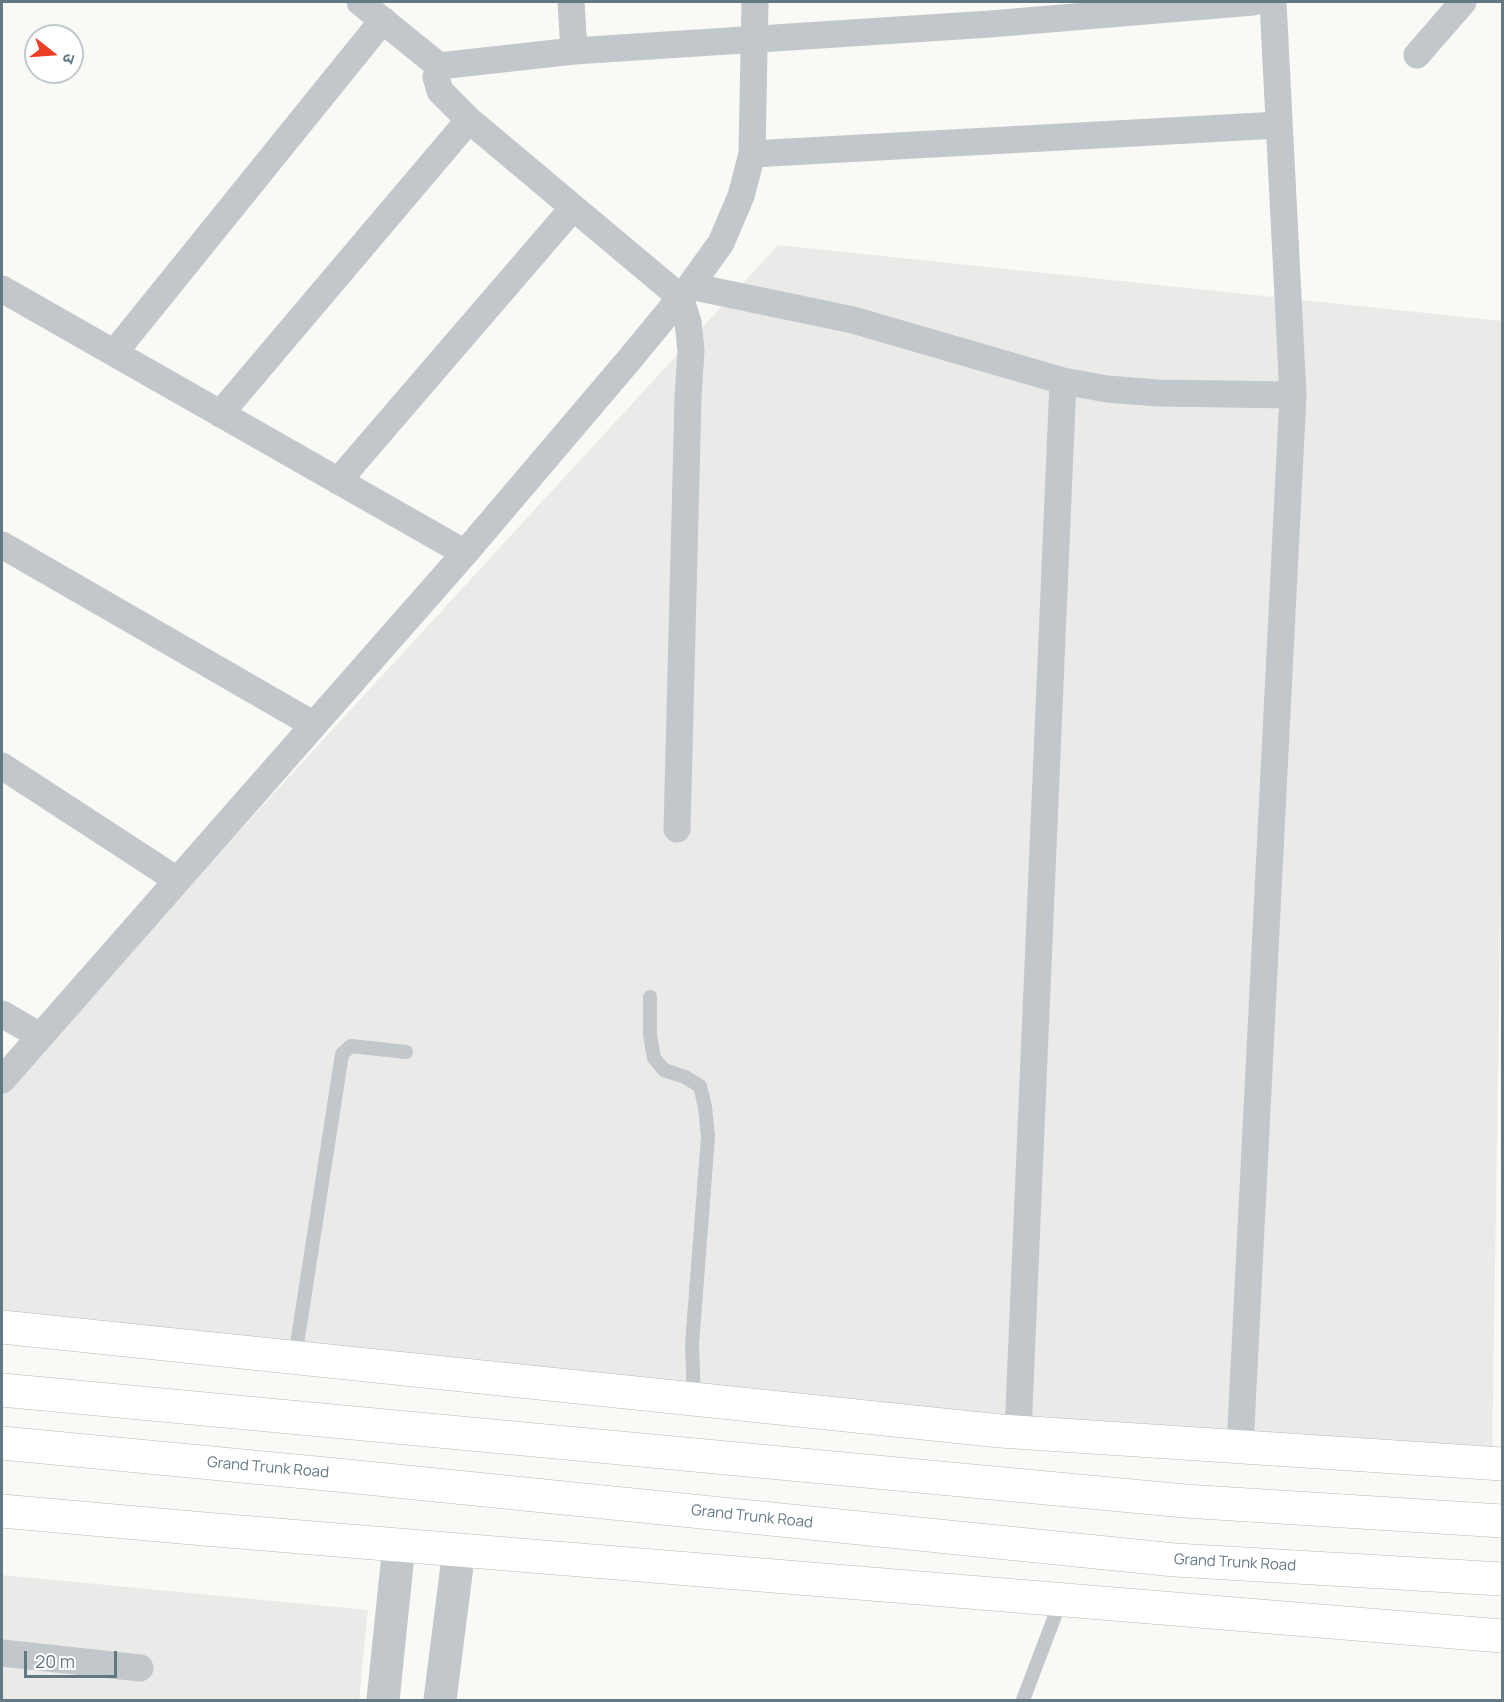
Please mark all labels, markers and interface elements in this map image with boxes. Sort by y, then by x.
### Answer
north arrow [24,24,84,84]
text: उ [57,51,81,66]
street label: Grand Trunk Road [206,1454,330,1482]
street label: Grand Trunk Road [690,1502,814,1532]
street label: Grand Trunk Road [1174,1551,1296,1575]
scale bar [27,1639,120,1677]
text: 20 m [35,1649,75,1673]

